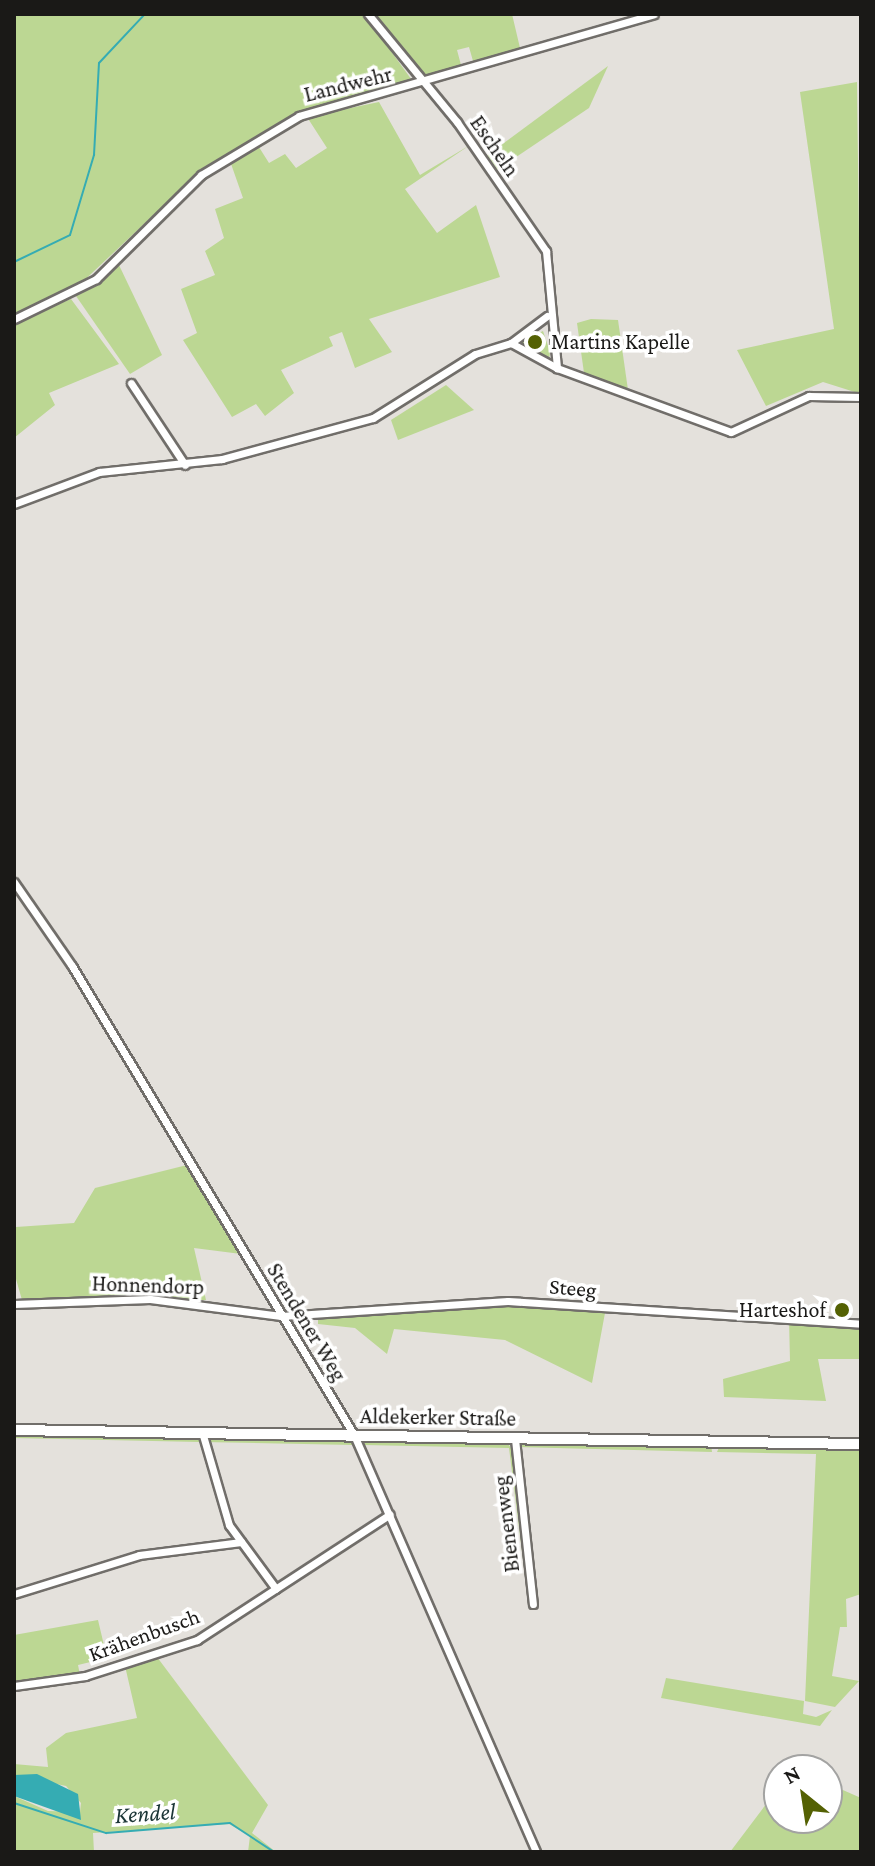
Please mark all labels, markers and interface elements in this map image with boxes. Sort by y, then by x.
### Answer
street label: Landwehr [301,60,395,108]
street label: Escheln [464,110,526,182]
place label: Martins Kapelle [551,329,690,355]
marker: Martins Kapelle [526,333,544,351]
street label: Stendener Weg [261,1258,353,1386]
street label: Honnendorp [91,1270,205,1300]
street label: Steeg [548,1273,598,1303]
place label: Harteshof [739,1297,826,1323]
marker: Harteshof [833,1301,851,1319]
street label: Aldekerker Straße [360,1402,516,1432]
street label: Bienenweg [487,1474,525,1574]
street label: Krähenbusch [85,1603,203,1667]
north arrow [763,1754,843,1834]
text: N [779,1760,804,1789]
water label: Kendel [114,1797,176,1829]

